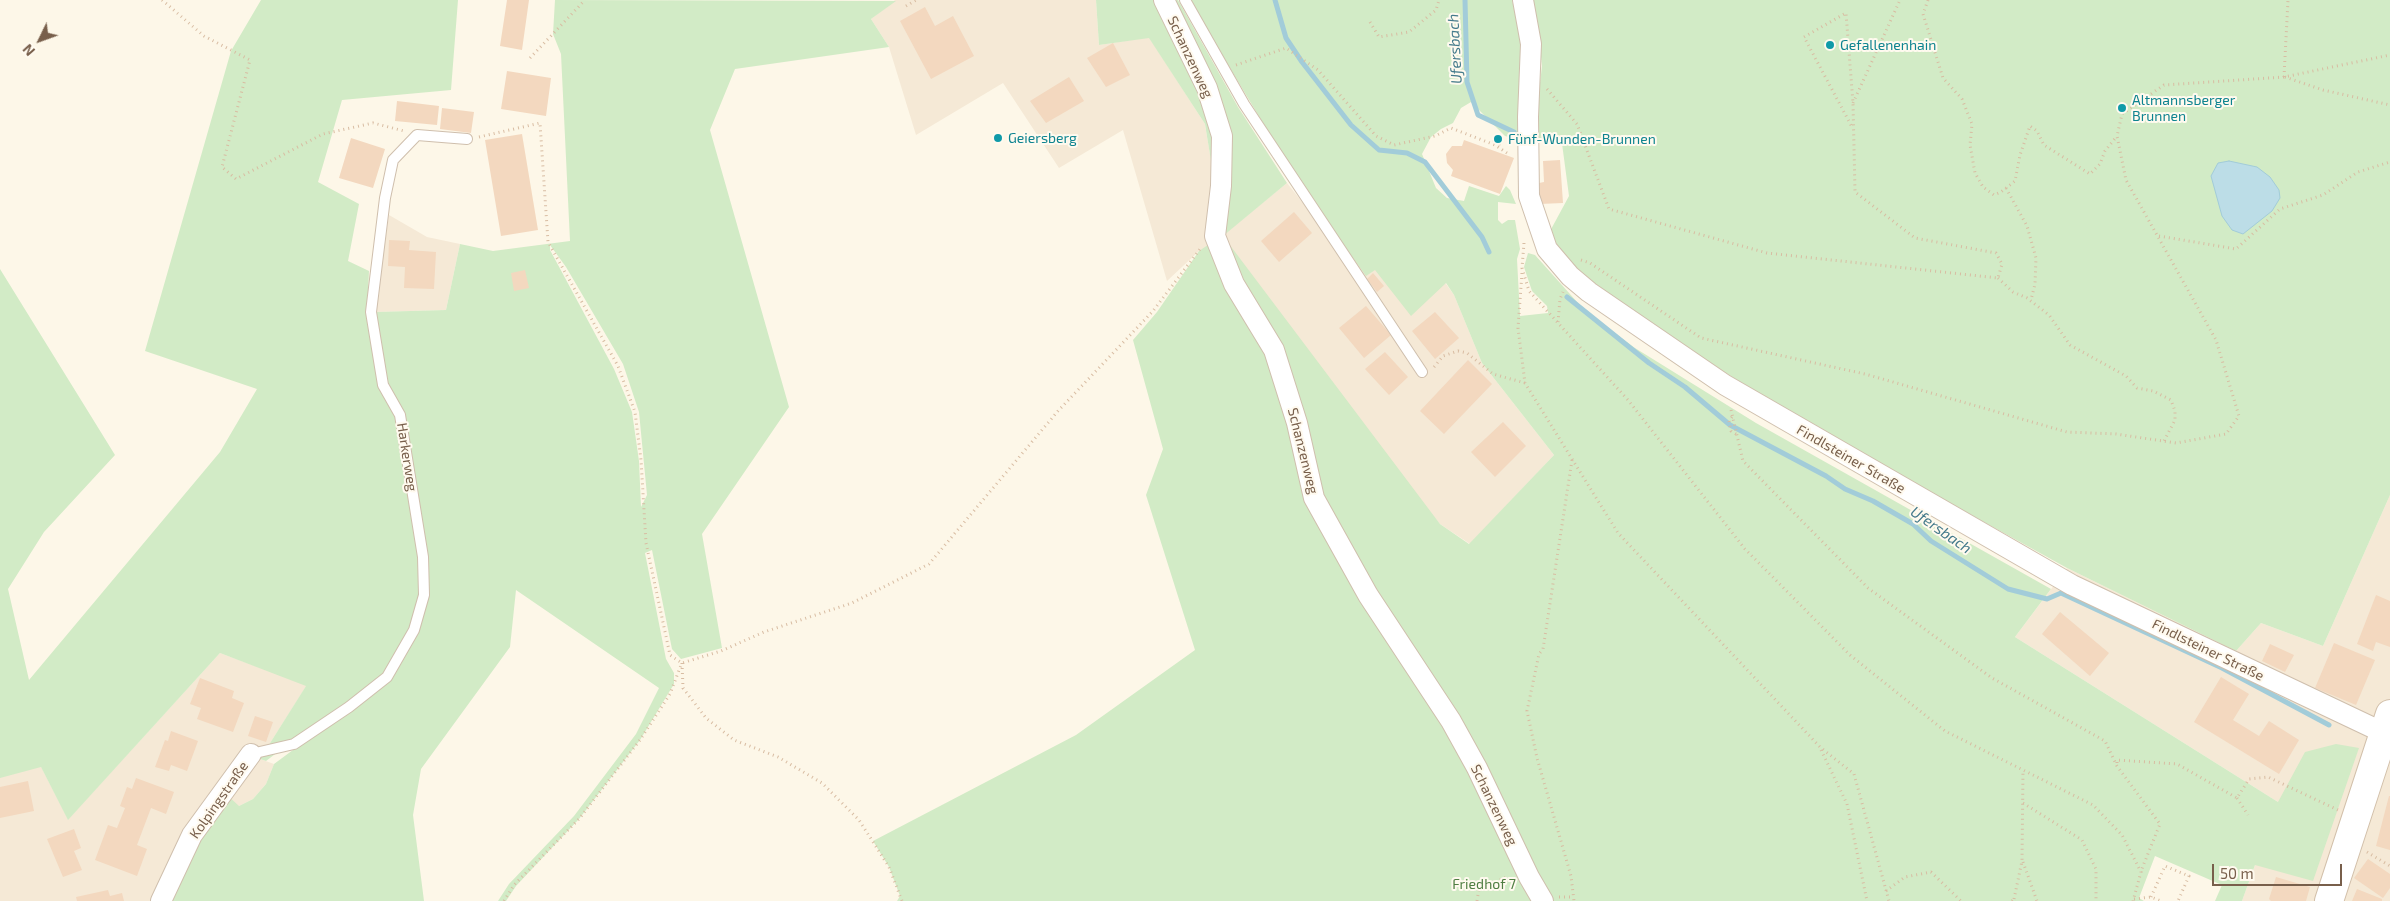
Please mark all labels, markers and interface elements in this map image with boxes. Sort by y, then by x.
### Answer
street label: Schanzenweg [1164,13,1216,101]
water label: Ufersbach [1444,13,1466,85]
north arrow [15,15,65,65]
place label: Gefallenenhain [1840,37,1936,53]
marker: Gefallenenhain [1824,39,1836,51]
text: N [19,41,38,60]
place label: Altmannsberger Brunnen [2132,92,2235,124]
marker: Altmannsberger Brunnen [2116,102,2128,114]
place label: Geiersberg [1008,130,1077,146]
place label: Fünf-Wunden-Brunnen [1508,131,1656,147]
marker: Geiersberg [992,132,1004,144]
marker: Fünf-Wunden-Brunnen [1492,133,1504,145]
street label: Schanzenweg [1284,406,1322,496]
street label: Harkerweg [393,421,421,493]
street label: Findlsteiner Straße [1794,421,1908,497]
water label: Ufersbach [1907,502,1975,558]
street label: Findlsteiner Straße [2149,616,2267,684]
street label: Kolpingstraße [186,758,252,842]
street label: Schanzenweg [1467,762,1521,848]
scale bar [2215,854,2345,886]
text: 50 m [2220,864,2254,882]
park label: Friedhof 7 [1452,876,1516,892]

